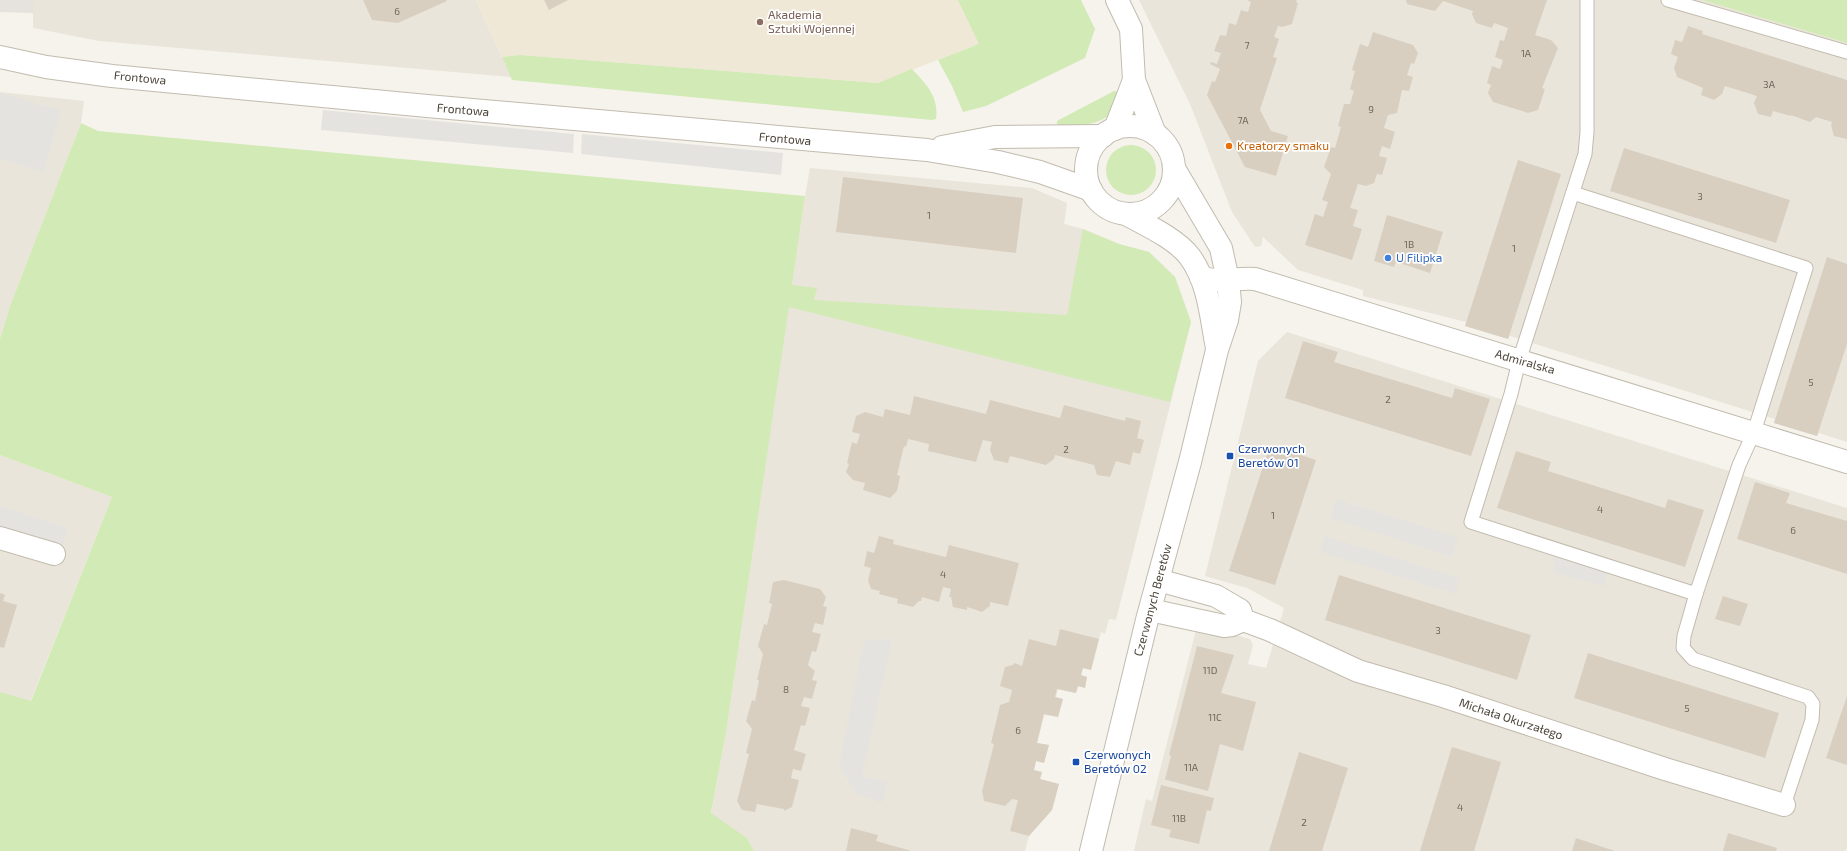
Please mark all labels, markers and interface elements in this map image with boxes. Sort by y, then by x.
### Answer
house number: 6 [394,5,400,17]
place label: Akademia Sztuki Wojennej [768,7,855,36]
marker: Akademia Sztuki Wojennej [755,17,765,27]
house number: 7 [1244,39,1250,51]
house number: 1A [1521,47,1532,59]
street label: Frontowa [113,67,167,87]
house number: 3A [1763,78,1776,90]
street label: Frontowa [436,100,490,118]
house number: 9 [1368,103,1374,115]
house number: 7A [1238,114,1249,126]
street label: Frontowa [758,129,812,147]
place label: Kreatorzy smaku [1237,138,1329,152]
marker: Kreatorzy smaku [1224,141,1234,151]
house number: 3 [1697,190,1703,202]
house number: 1 [927,209,931,221]
house number: 1B [1404,238,1414,250]
house number: 1 [1512,242,1516,254]
place label: U Filipka [1396,250,1442,264]
marker: U Filipka [1383,253,1393,263]
street label: Admiralska [1494,346,1557,376]
house number: 5 [1808,376,1814,388]
house number: 2 [1385,393,1391,405]
place label: Czerwonych Beretów 01 [1238,441,1305,469]
house number: 2 [1063,443,1069,455]
marker: Czerwonych Beretów 01 [1225,451,1235,461]
house number: 4 [1597,503,1603,515]
house number: 1 [1271,509,1275,521]
house number: 6 [1790,524,1796,536]
street label: Czerwonych Beretów [1130,542,1174,658]
house number: 4 [940,568,946,580]
house number: 3 [1435,624,1441,636]
house number: 11D [1203,664,1218,676]
house number: 8 [783,683,789,695]
street label: Michała Okurzałego [1458,695,1565,742]
house number: 5 [1684,702,1690,714]
house number: 11C [1208,711,1222,723]
house number: 6 [1015,724,1021,736]
place label: Czerwonych Beretów 02 [1084,747,1151,775]
marker: Czerwonych Beretów 02 [1071,757,1081,767]
house number: 11A [1184,761,1199,773]
house number: 4 [1457,801,1463,813]
house number: 11B [1172,812,1186,824]
house number: 2 [1301,816,1307,828]

